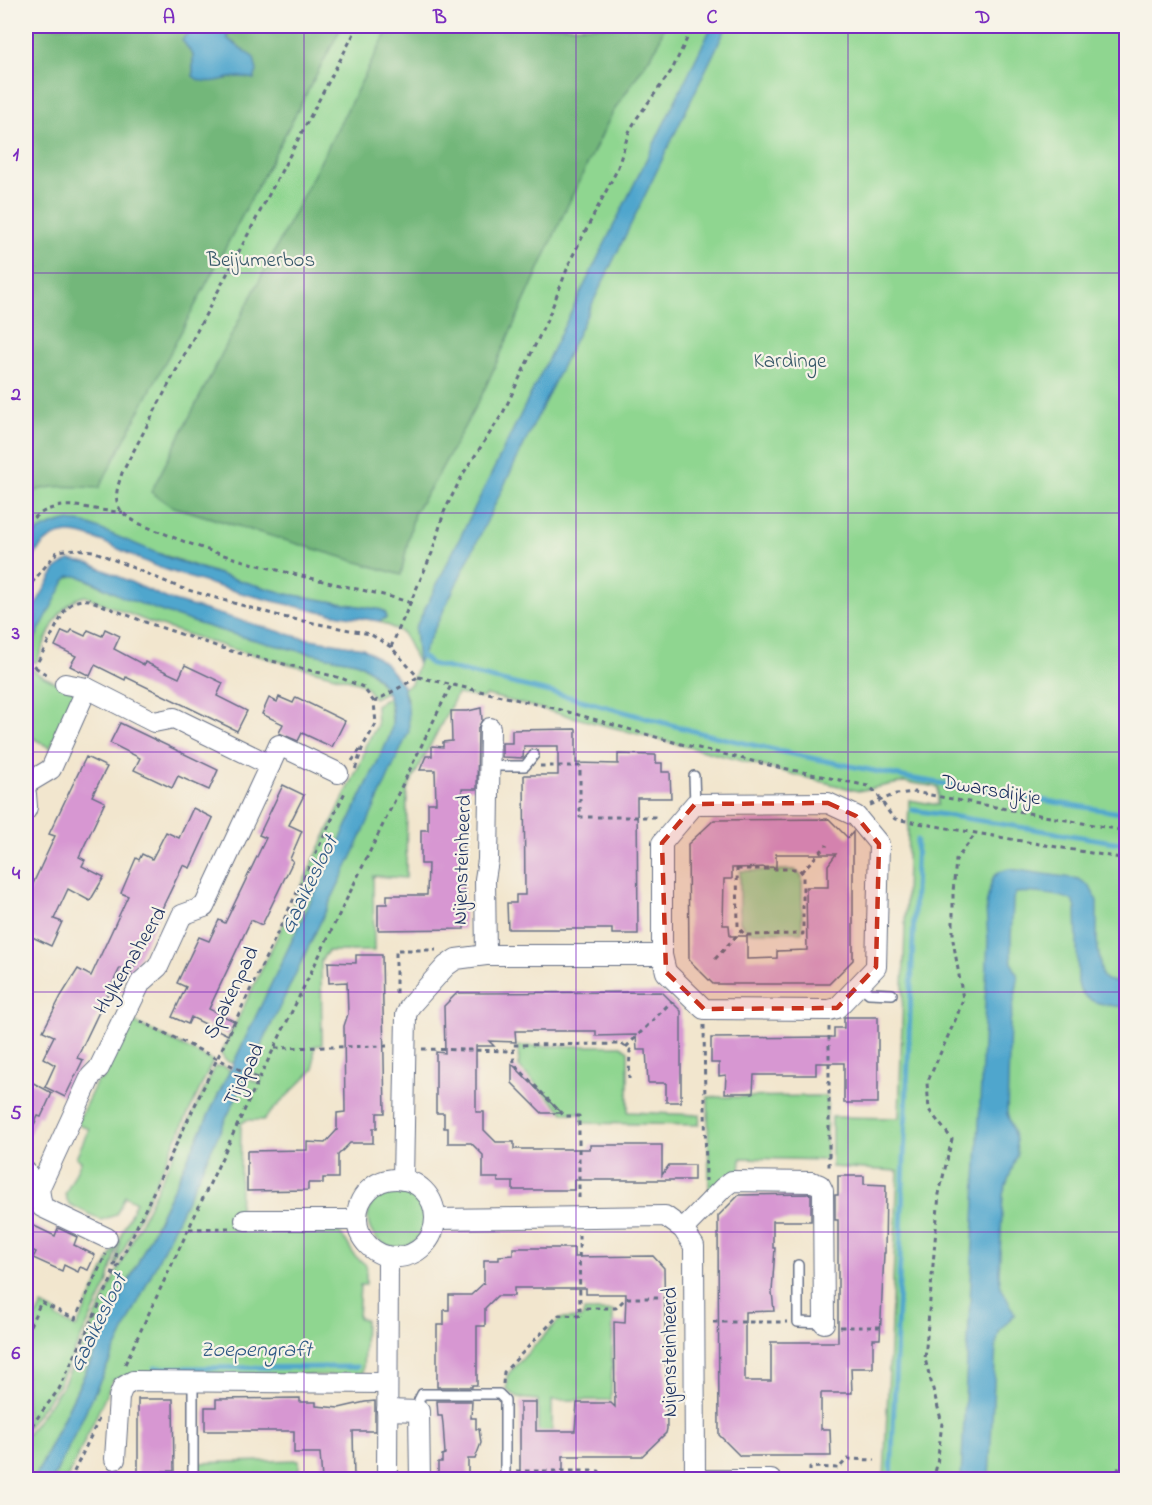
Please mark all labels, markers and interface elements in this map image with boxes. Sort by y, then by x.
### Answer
text: A [163,4,175,33]
text: B [432,4,447,33]
text: C [707,4,718,33]
text: D [975,4,990,33]
text: 1 [13,141,20,170]
park label: Beijumerbos [206,246,315,276]
park label: Kardinge [754,347,827,379]
text: 2 [10,381,21,410]
text: 3 [11,620,20,649]
street label: Dwarsdijkje [938,767,1044,815]
street label: Nijensteinheerd [446,794,480,926]
water label: Gaaikesloot [272,828,349,940]
text: 4 [12,860,21,889]
street label: Hylkemaheerd [87,901,177,1022]
street label: Spakenpad [197,941,267,1044]
street label: Tijdpad [217,1038,273,1111]
text: 5 [10,1100,22,1129]
water label: Gaaikesloot [61,1266,138,1378]
street label: Nijensteinheerd [656,1287,686,1417]
water label: Zoepengraft [200,1335,314,1367]
text: 6 [12,1340,21,1369]

